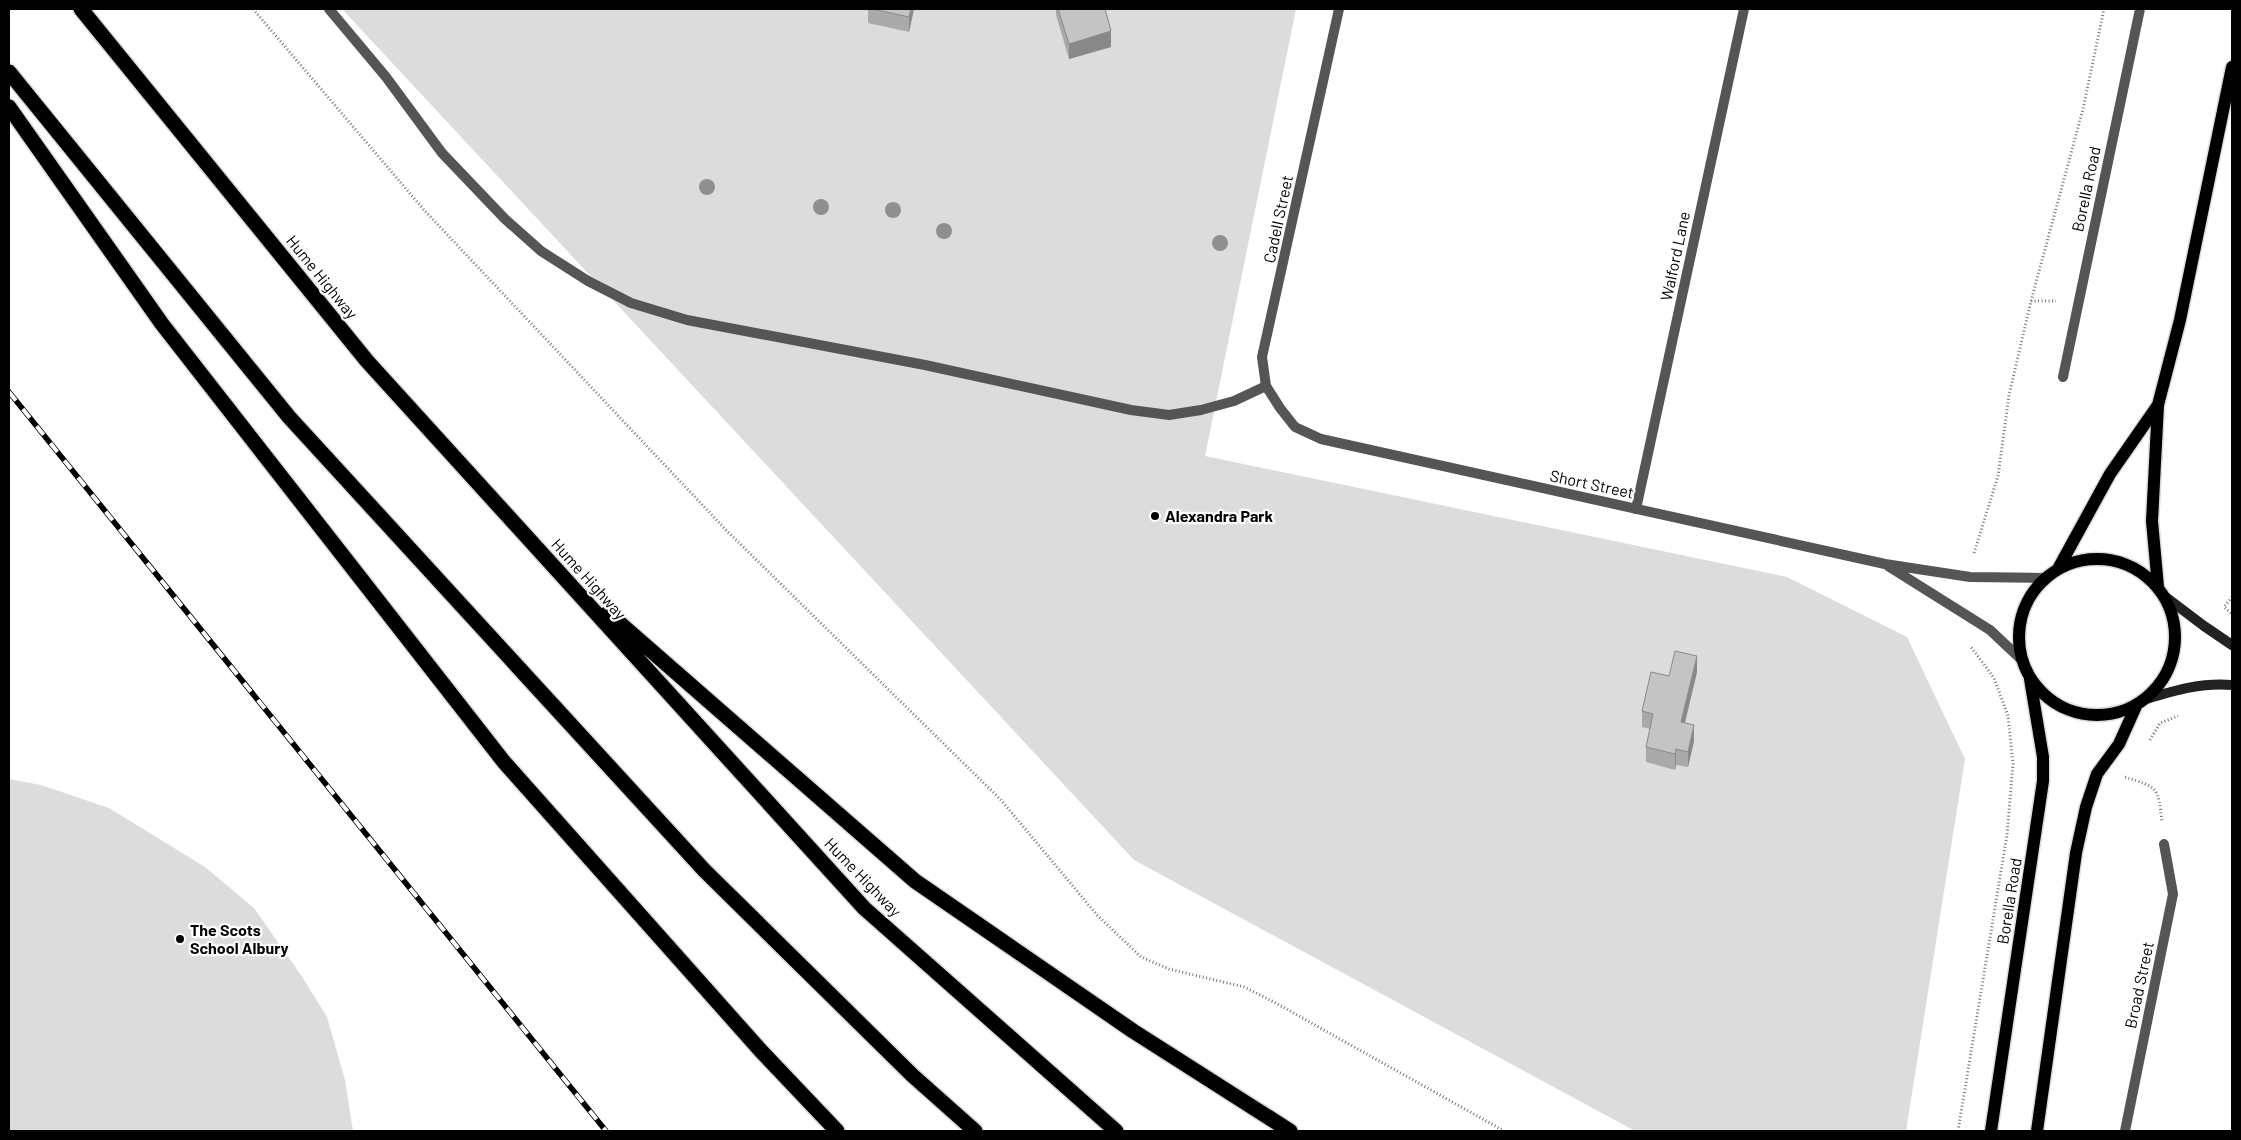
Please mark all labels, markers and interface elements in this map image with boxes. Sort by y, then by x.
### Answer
street label: Borella Road [2067,144,2104,233]
street label: Cadell Street [1259,173,1296,265]
street label: Walford Lane [1656,210,1693,302]
street label: Hume Highway [283,231,362,323]
street label: Short Street [1548,465,1636,502]
place label: Alexandra Park [1165,506,1273,525]
marker: Alexandra Park [1149,510,1161,522]
street label: Hume Highway [548,534,631,623]
street label: Hume Highway [821,833,906,920]
street label: Borella Road [1992,856,2025,945]
place label: The Scots School Albury [190,920,289,957]
marker: The Scots School Albury [174,933,186,945]
street label: Broad Street [2120,940,2157,1030]

